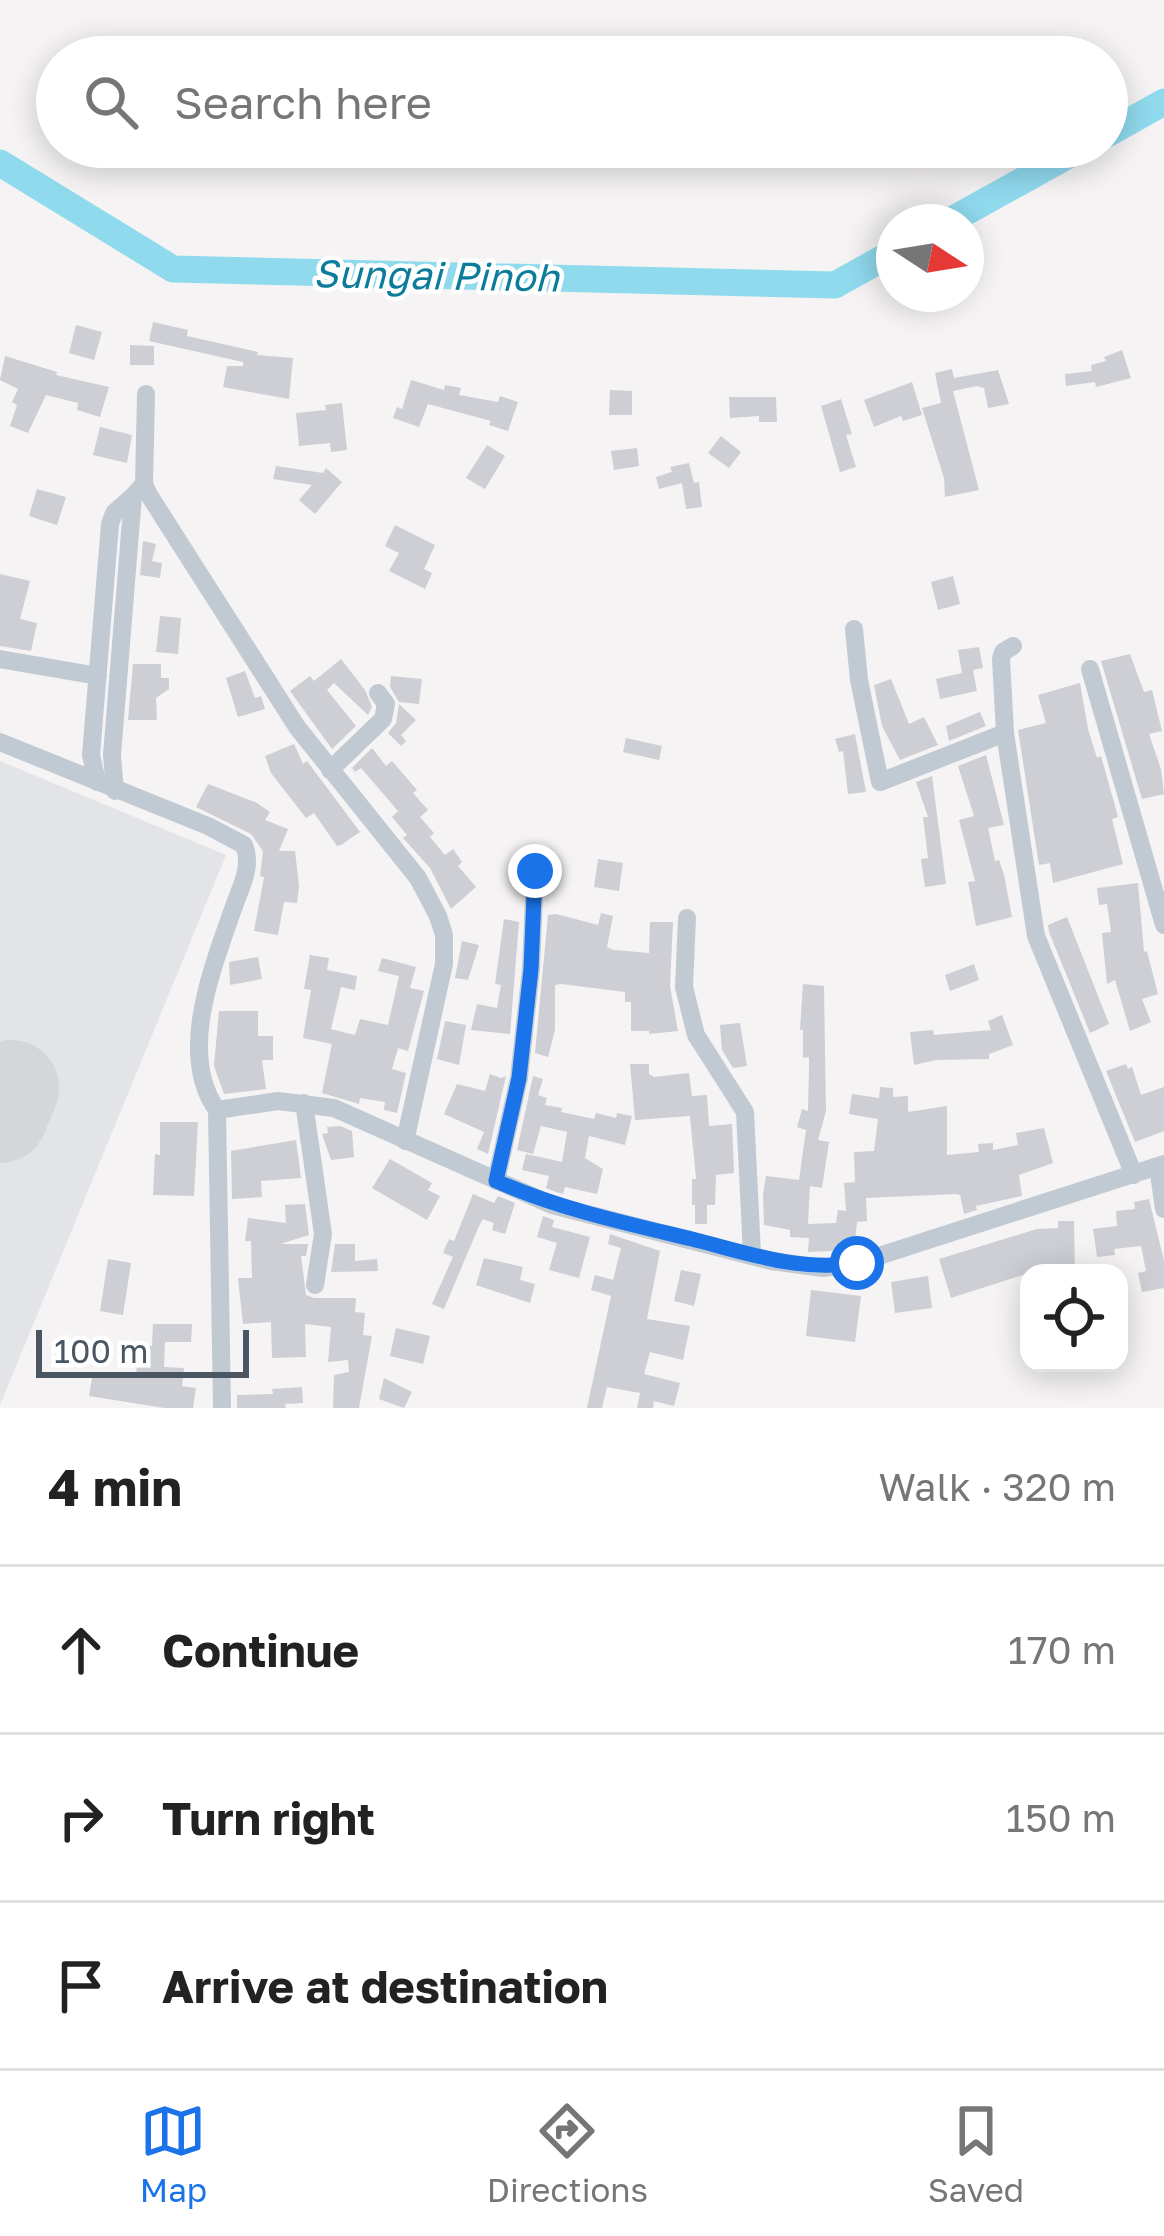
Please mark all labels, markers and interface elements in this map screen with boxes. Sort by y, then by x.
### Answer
search box [36,36,1128,168]
icon: search [78,69,144,135]
text: Search here [174,75,432,129]
north arrow [876,204,984,312]
water label: Sungai Pinoh [313,249,561,301]
route end [508,844,562,898]
route start [830,1236,884,1290]
map controls [1020,1264,1128,1372]
button: locate [1020,1264,1128,1372]
scale bar [36,1324,249,1377]
text: 100 m [54,1331,148,1370]
text: 4 min [48,1456,182,1517]
text: Walk · 320 m [878,1463,1116,1510]
icon: ahead [48,1617,114,1683]
text: Continue [162,1623,359,1677]
text: 170 m [1008,1626,1116,1673]
icon: right [48,1785,114,1851]
text: Turn right [162,1791,375,1845]
text: 150 m [1006,1794,1116,1841]
icon: arrive [48,1953,114,2019]
text: Arrive at destination [162,1959,608,2013]
tab: Map [140,2098,207,2209]
tab: Directions [487,2098,648,2209]
tab: Saved [928,2098,1024,2209]

